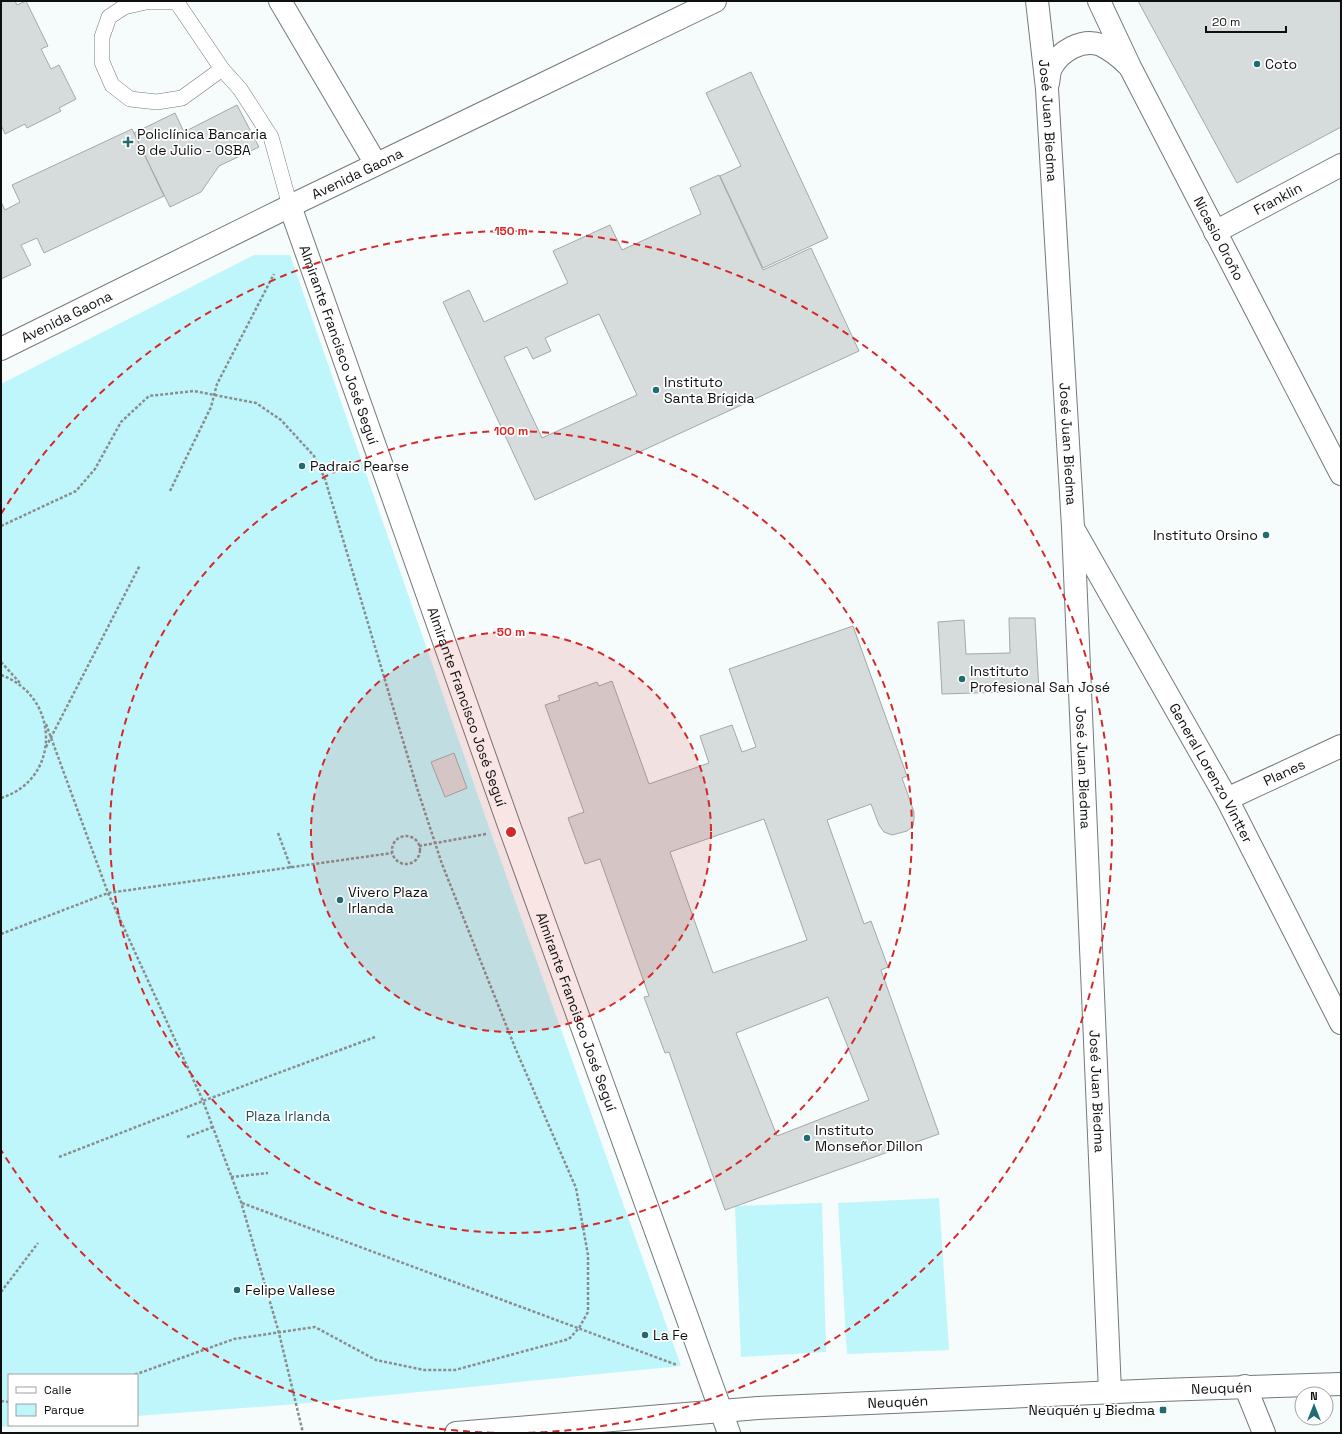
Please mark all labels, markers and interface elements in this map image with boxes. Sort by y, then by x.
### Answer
scale bar [1206,8,1286,34]
text: 20 m [1212,14,1240,30]
place label: Coto [1265,55,1297,73]
street label: José Juan Biedma [1035,58,1061,182]
marker: Coto [1252,59,1262,69]
place label: Policlínica Bancaria 9 de Julio - OSBA [137,125,267,159]
marker: Policlínica Bancaria 9 de Julio - OSBA [122,136,134,148]
street label: Avenida Gaona [309,144,406,203]
street label: Franklin [1250,178,1305,219]
street label: Nicasio Oroño [1190,193,1248,284]
text: 150 m [494,223,528,239]
street label: Almirante Francisco José Seguí [295,242,383,447]
street label: Avenida Gaona [18,287,115,347]
place label: Instituto Santa Brígida [664,373,755,407]
street label: José Juan Biedma [1055,382,1081,506]
marker: Instituto Santa Brígida [651,385,661,395]
text: 100 m [494,423,528,439]
place label: Padraic Pearse [310,457,409,475]
marker: Padraic Pearse [297,461,307,471]
place label: Instituto Orsino [1153,526,1258,544]
marker: Instituto Orsino [1261,530,1271,540]
street label: Almirante Francisco José Seguí [424,604,511,809]
text: 50 m [497,624,525,640]
place label: Instituto Profesional San José [970,662,1110,696]
marker: Instituto Profesional San José [957,674,967,684]
street label: General Lorenzo Vintter [1165,700,1257,846]
street label: José Juan Biedma [1072,706,1095,829]
street label: Planes [1260,755,1308,790]
centre of rings [504,825,518,839]
place label: Vivero Plaza Irlanda [348,883,428,917]
marker: Vivero Plaza Irlanda [335,895,345,905]
street label: Almirante Francisco José Seguí [532,910,621,1114]
street label: José Juan Biedma [1086,1029,1109,1153]
park label: Plaza Irlanda [246,1107,330,1125]
place label: Instituto Monseñor Dillon [815,1121,923,1155]
marker: Instituto Monseñor Dillon [802,1133,812,1143]
place label: Felipe Vallese [245,1281,335,1299]
marker: Felipe Vallese [232,1285,242,1295]
place label: La Fe [653,1326,688,1344]
marker: La Fe [640,1330,650,1340]
legend [8,1374,138,1426]
street label: Neuquén [1191,1378,1252,1398]
text: Calle [44,1382,72,1398]
north arrow [1294,1386,1334,1426]
text: N [1310,1389,1318,1403]
street label: Neuquén [867,1391,929,1412]
place label: Neuquén y Biedma [1029,1401,1155,1419]
text: Parque [44,1402,84,1418]
marker: Neuquén y Biedma [1158,1405,1168,1415]

